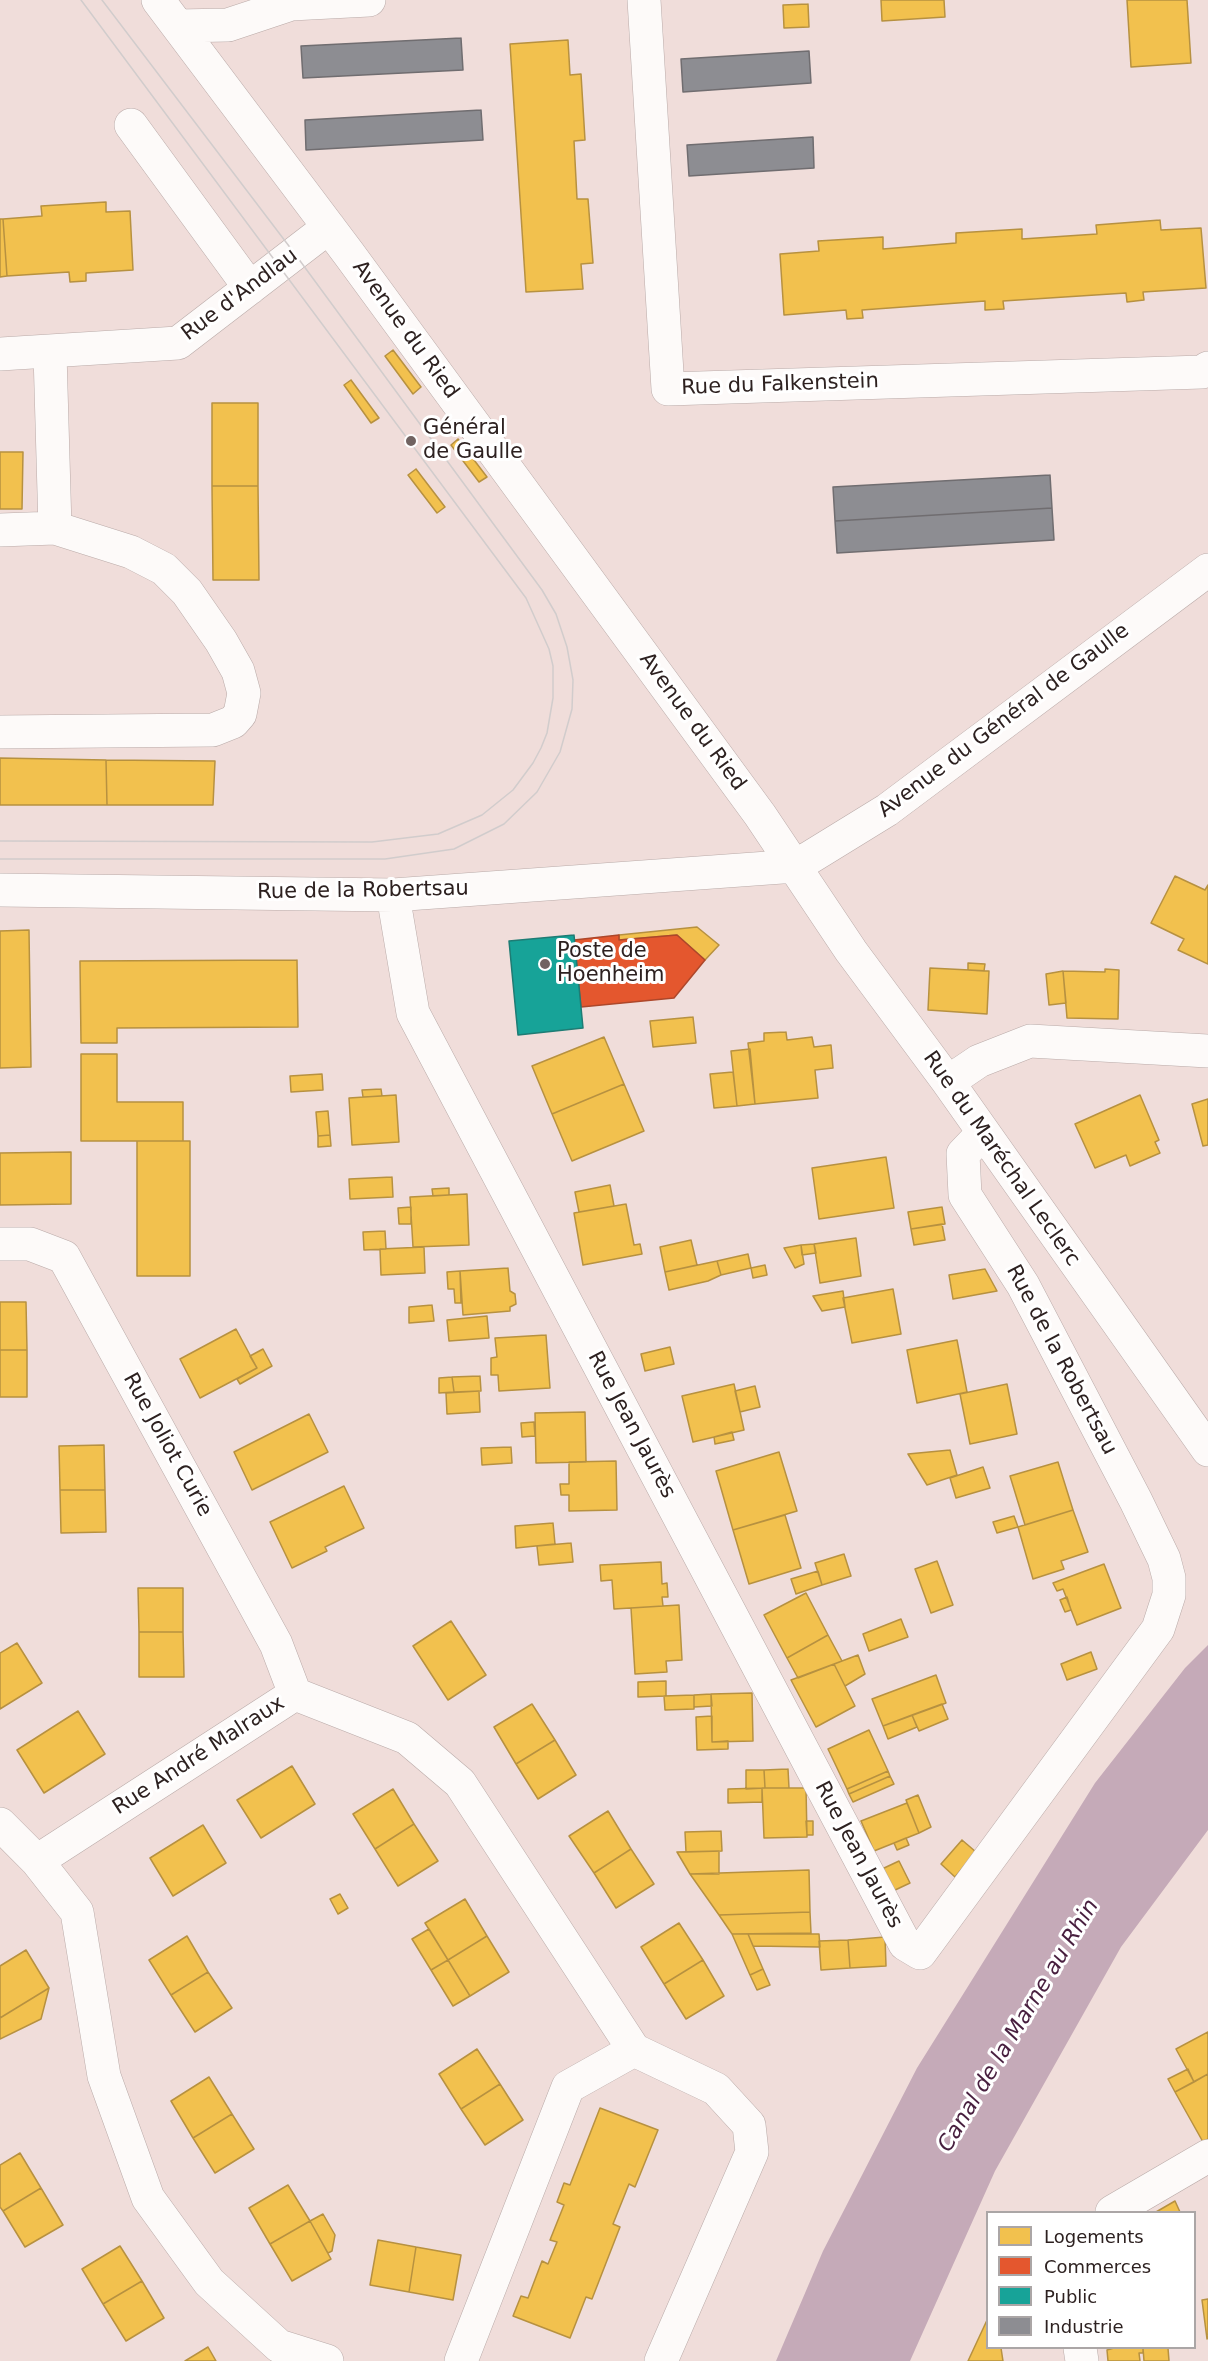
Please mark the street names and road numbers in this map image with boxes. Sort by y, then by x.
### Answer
street label: Rue d'Andlau [177,243,303,347]
street label: Avenue du Ried [346,256,464,404]
street label: Rue du Falkenstein [681,369,879,401]
street label: Avenue du Général de Gaulle [874,618,1134,824]
street label: Avenue du Ried [633,648,751,796]
street label: Rue de la Robertsau [257,877,469,905]
street label: Rue du Maréchal Leclerc [917,1047,1085,1271]
street label: Rue de la Robertsau [1000,1261,1122,1459]
street label: Rue Jean Jaurès [582,1347,680,1503]
street label: Rue Joliot Curie [117,1369,217,1521]
street label: Rue André Malraux [109,1691,289,1821]
street label: Rue Jean Jaurès [809,1777,907,1933]

